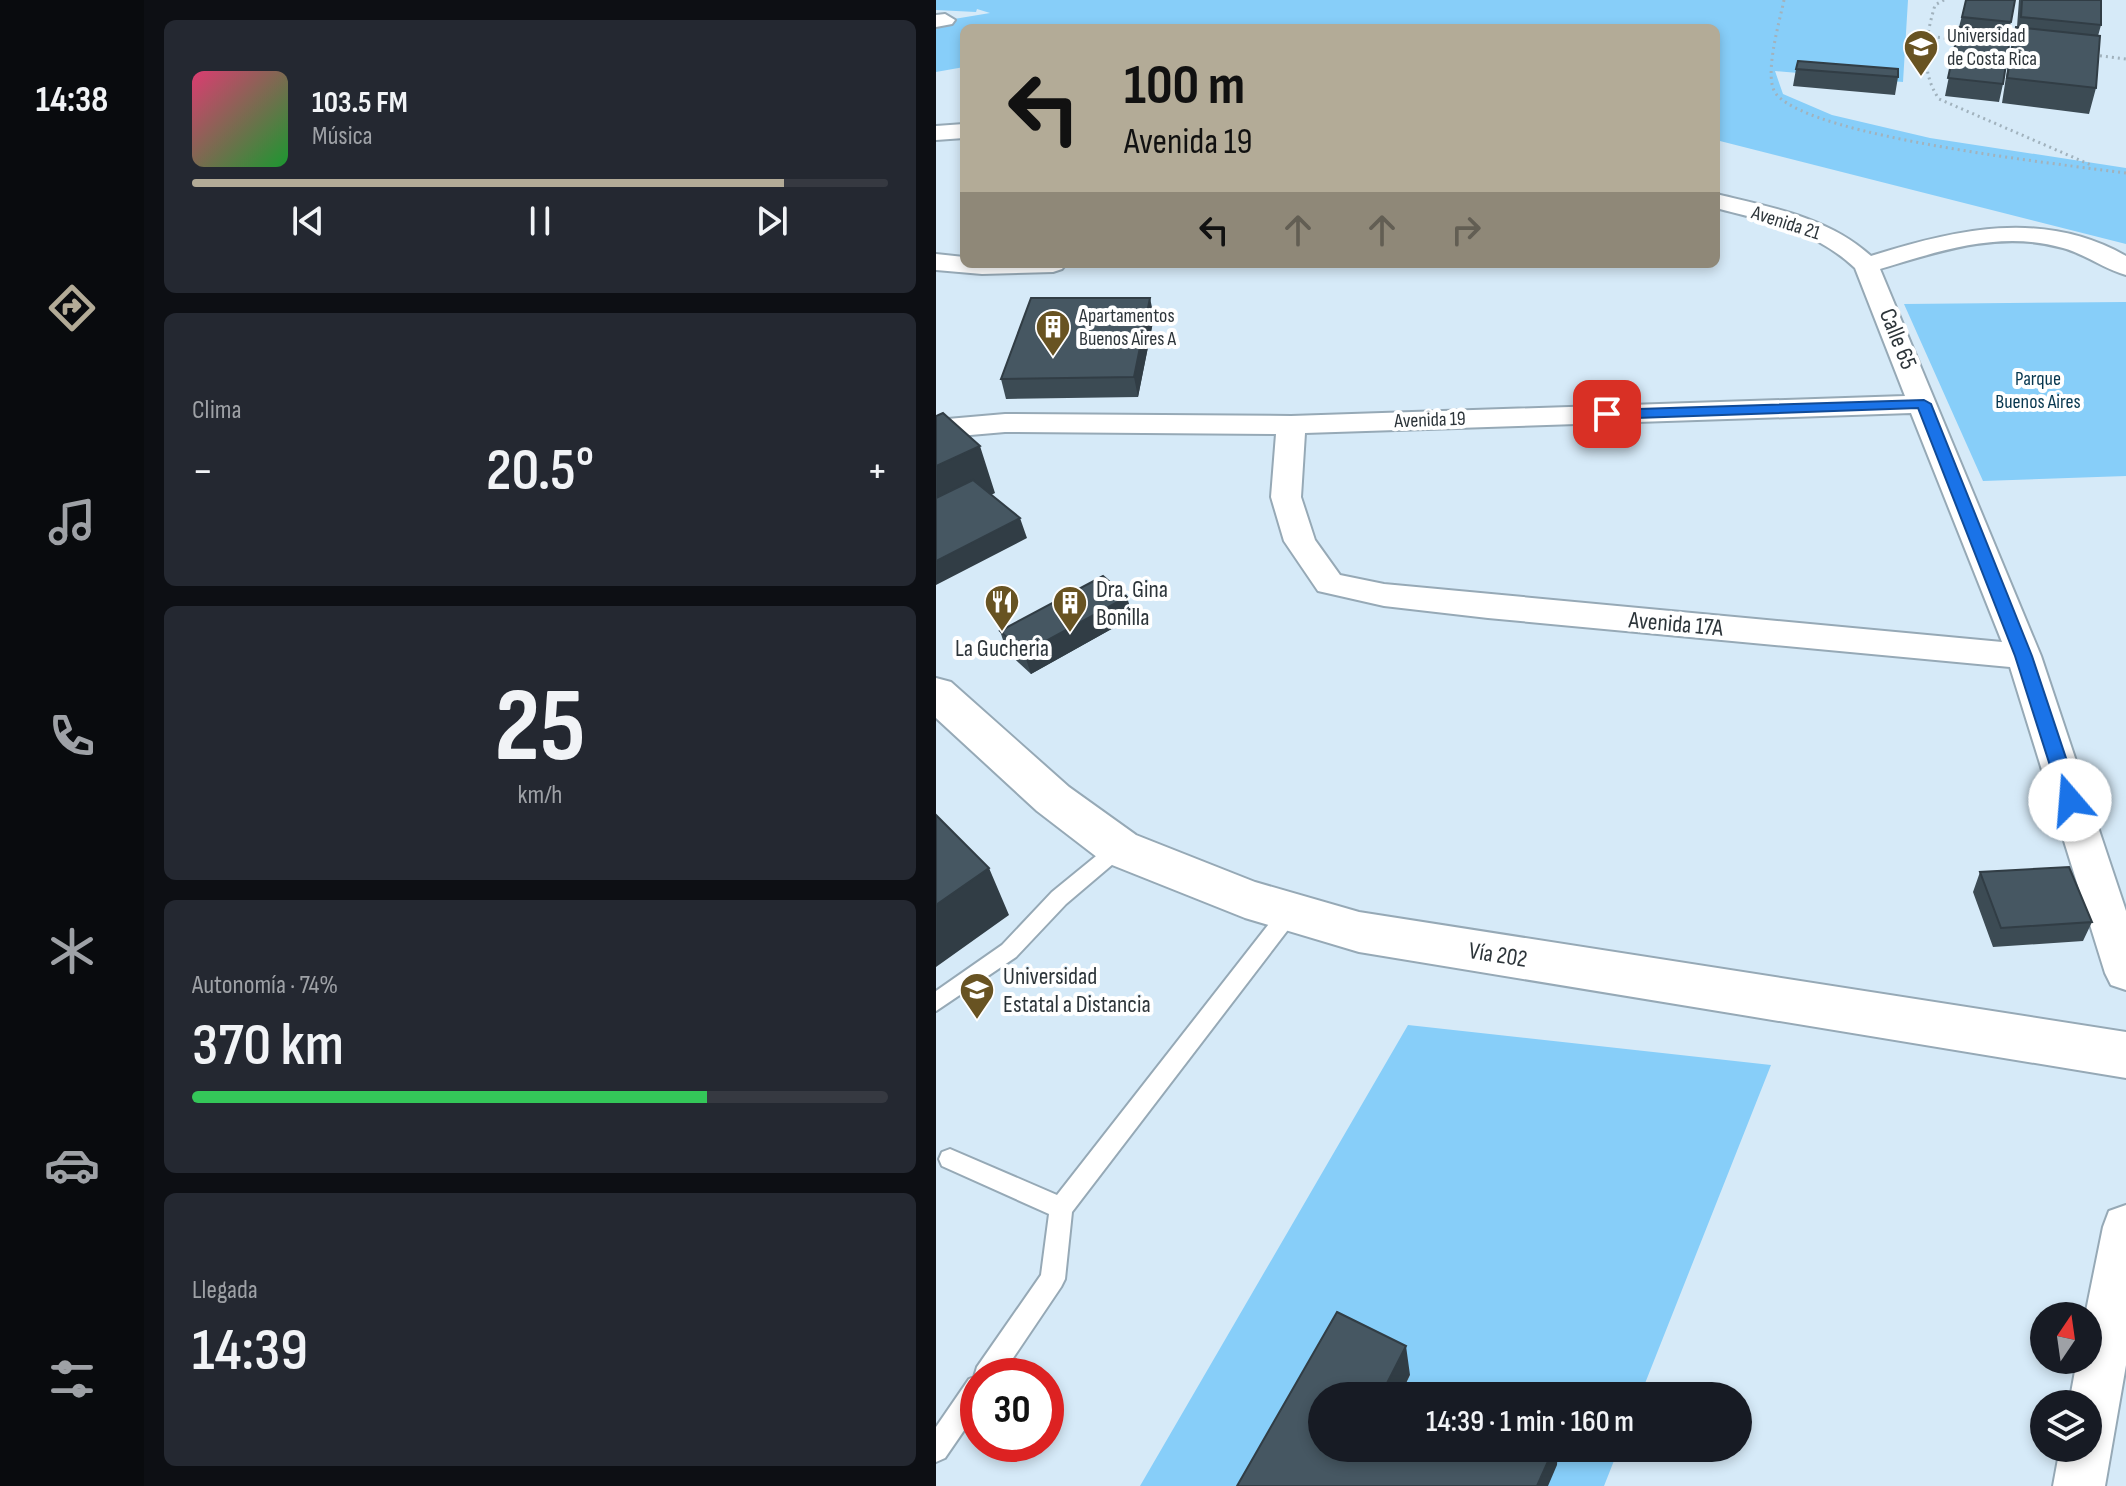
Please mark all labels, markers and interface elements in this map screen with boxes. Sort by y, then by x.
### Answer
place label: Universidad de Costa Rica [1947,24,2037,71]
school or university icon: Universidad de Costa Rica [1902,28,1940,78]
text: 100 m [1124,53,1245,120]
icon: left [992,56,1096,160]
text: 14:38 [36,79,108,122]
text: 103.5 FM [312,85,408,121]
text: Música [312,121,373,152]
text: Avenida 19 [1124,121,1252,164]
icon: previous [286,199,330,243]
icon: pause [518,199,562,243]
icon: next [750,199,794,243]
street label: Avenida 21 [1748,200,1823,245]
icon: left [1192,208,1236,252]
icon: ahead [1276,208,1320,252]
icon: ahead [1360,208,1404,252]
icon: right [1444,208,1488,252]
icon: directions [44,280,100,336]
place label: Apartamentos Buenos Aires A [1078,304,1177,351]
street label: Calle 65 [1873,304,1923,374]
building icon: Apartamentos Buenos Aires A [1034,308,1072,358]
park label: Parque Buenos Aires [1995,367,2081,414]
pin [1573,380,1641,448]
icon: arrive [1585,392,1629,436]
text: Clima [192,395,242,426]
street label: Avenida 19 [1393,407,1466,433]
text: 20.5° [486,435,594,507]
text: − [192,445,214,498]
text: + [866,445,888,498]
icon: music [44,494,100,550]
place label: Dra. Gina Bonilla [1096,575,1168,632]
restaurant icon: La Gucheria [983,583,1021,633]
building icon: Dra. Gina Bonilla [1051,584,1089,634]
street label: Avenida 17A [1627,605,1725,643]
place label: La Gucheria [955,634,1049,663]
text: 25 [494,665,586,790]
icon: phone [44,708,100,764]
position arrow [2028,758,2112,842]
text: km/h [518,780,562,811]
icon: climate [44,923,100,979]
street label: Vía 202 [1467,936,1529,974]
place label: Universidad Estatal a Distancia [1003,962,1151,1019]
text: Autonomía · 74% [192,970,338,1001]
school or university icon: Universidad Estatal a Distancia [958,971,996,1021]
text: 370 km [192,1010,344,1082]
icon: car [44,1137,100,1193]
text: Llegada [192,1275,258,1306]
north arrow [2030,1302,2102,1374]
map controls [2030,1302,2102,1462]
text: 14:39 [192,1315,308,1387]
icon: filters [44,1351,100,1407]
speed limit sign: 30 [960,1358,1064,1462]
button: layers [2030,1390,2102,1462]
text: 14:39 · 1 min · 160 m [1426,1404,1634,1440]

